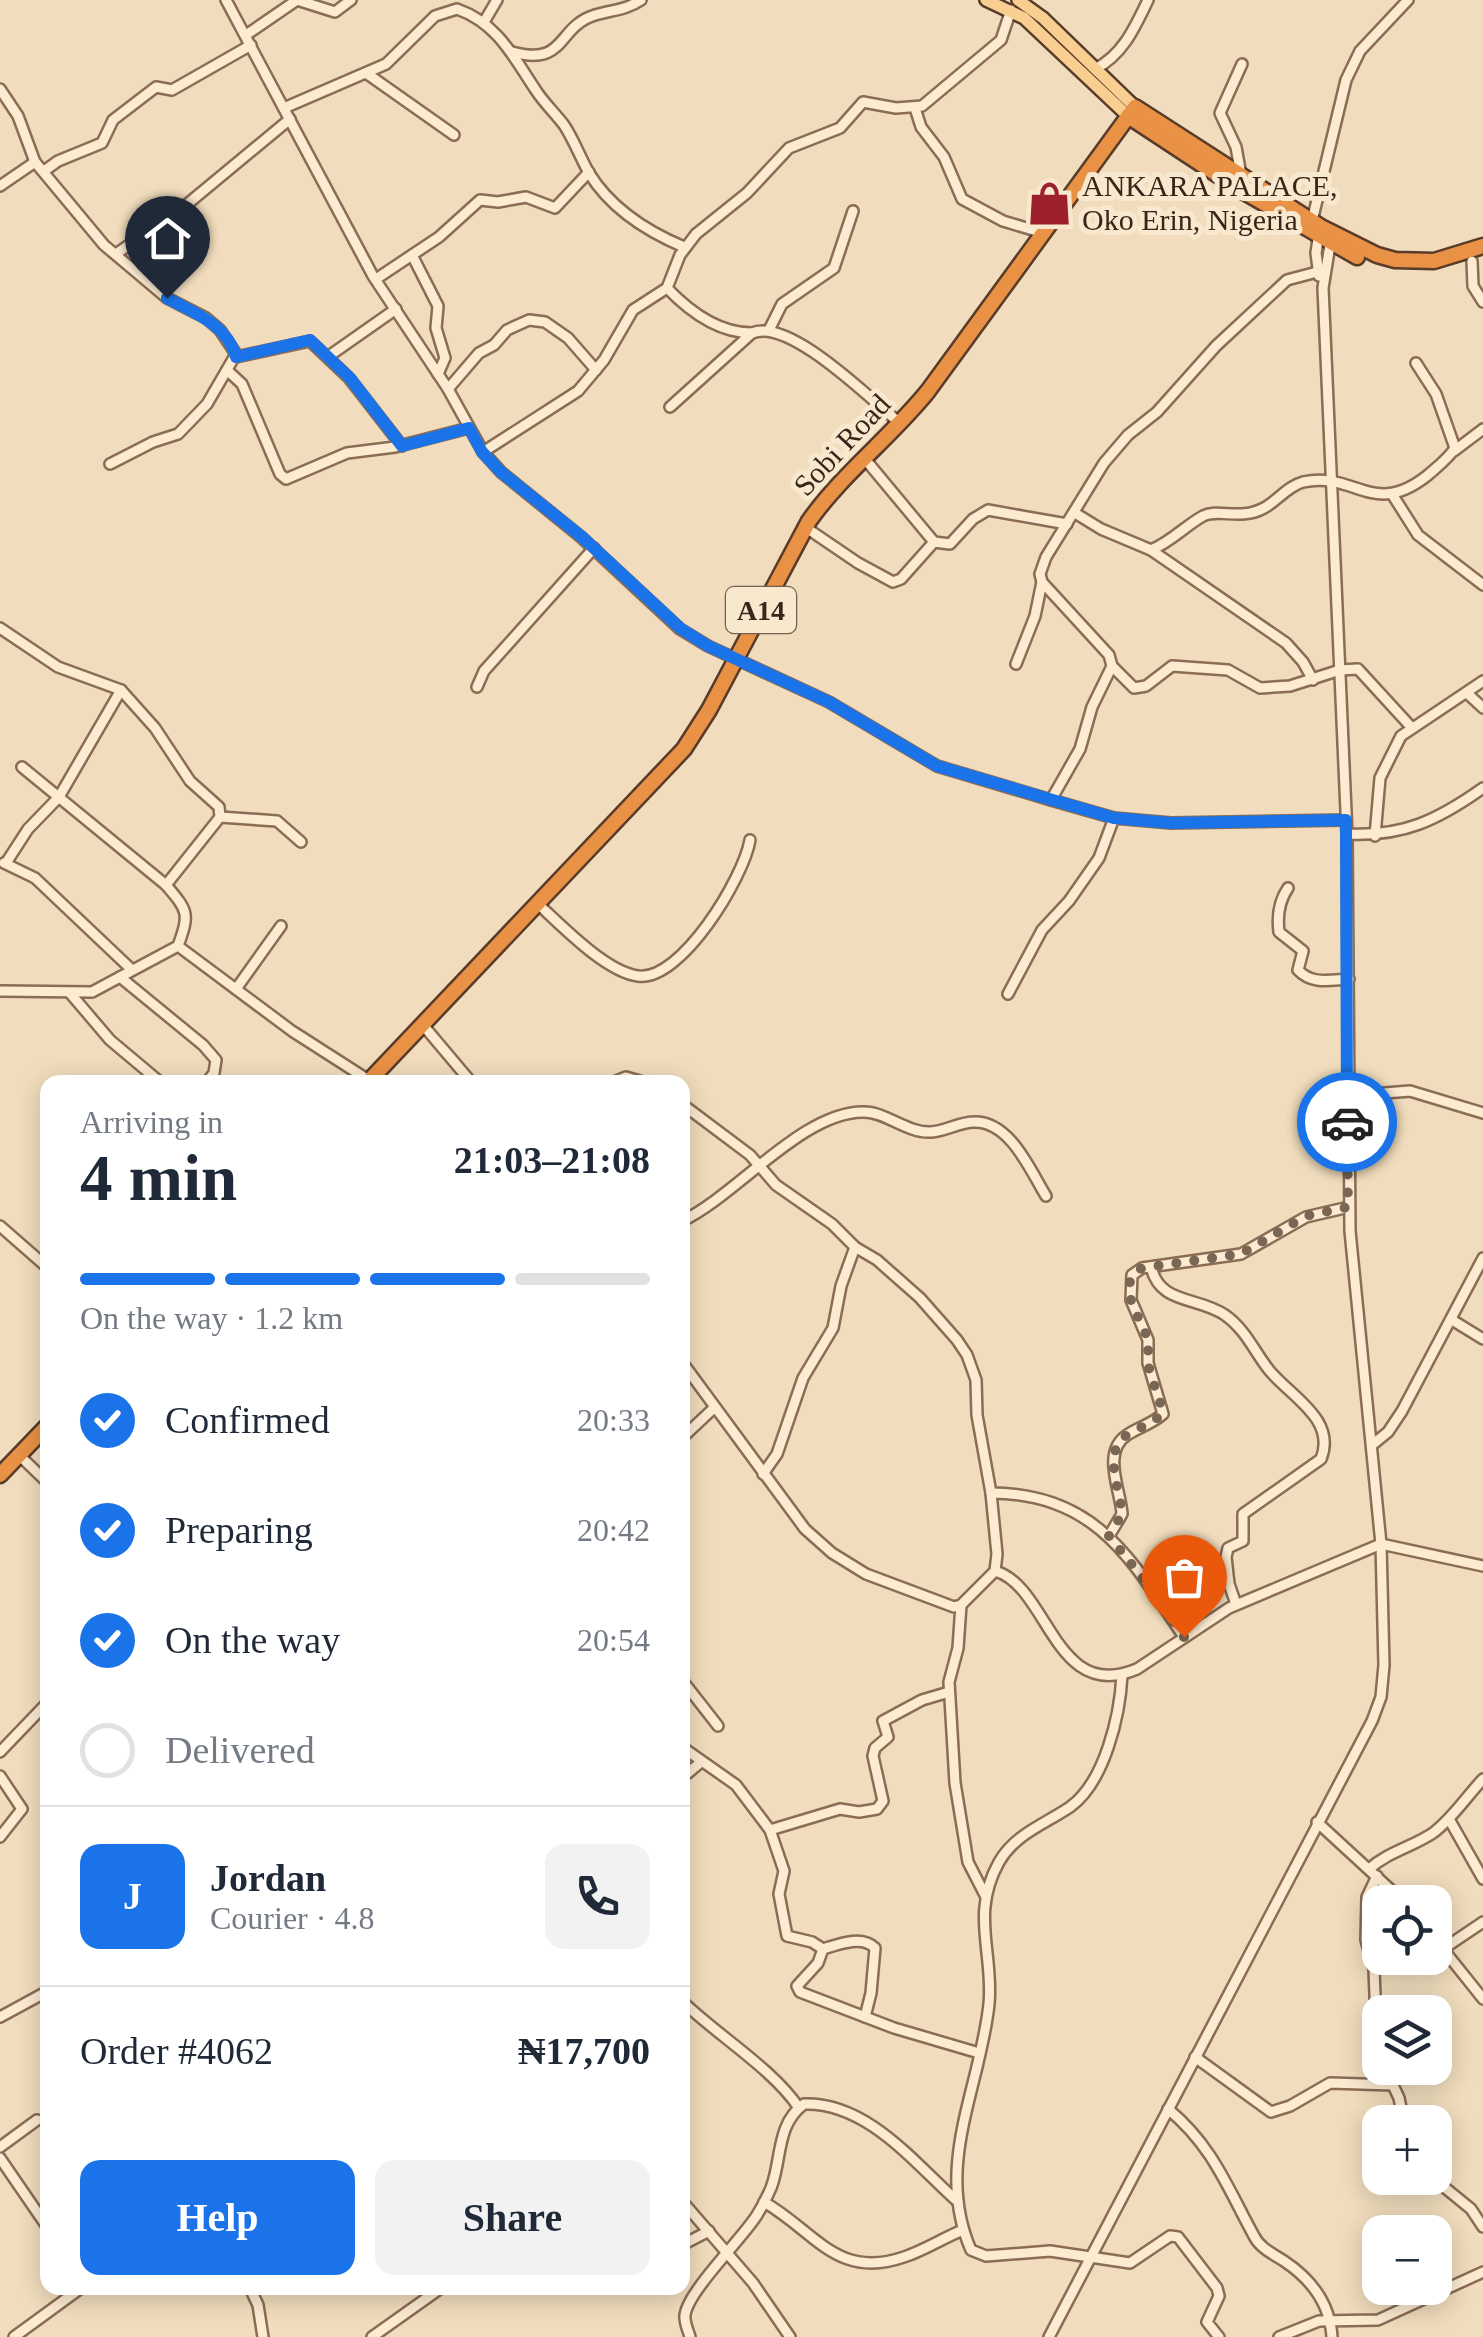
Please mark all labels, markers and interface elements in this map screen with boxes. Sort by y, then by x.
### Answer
place label: ANKARA PALACE, Oko Erin, Nigeria [1082,169,1338,236]
shop icon: ANKARA PALACE, Oko Erin, Nigeria [1025,179,1073,227]
pin [125,196,210,299]
icon: home [140,211,195,266]
street label: Sobi Road [787,387,897,502]
road number: A14 [726,587,796,633]
courier [1297,1072,1397,1172]
icon: car [1320,1095,1375,1150]
text: Arriving in [80,1104,223,1140]
text: 21:03–21:08 [454,1139,650,1181]
text: 4 min [80,1142,237,1214]
text: On the way · 1.2 km [80,1300,343,1336]
icon: check [80,1393,135,1448]
text: Confirmed [165,1399,330,1441]
text: 20:33 [577,1402,650,1438]
icon: check [80,1503,135,1558]
text: Preparing [165,1509,313,1551]
text: 20:42 [577,1512,650,1548]
pin [1142,1535,1227,1638]
icon: bag [1157,1550,1212,1605]
icon: check [80,1613,135,1668]
text: On the way [165,1619,340,1661]
text: 20:54 [577,1622,650,1658]
text: Delivered [165,1729,315,1771]
button: phone [545,1844,650,1949]
text: Jordan [210,1857,326,1899]
text: J [123,1875,142,1917]
map controls [1362,1885,1452,2305]
button: locate [1362,1885,1452,1975]
text: Courier · 4.8 [210,1900,374,1936]
button: layers [1362,1995,1452,2085]
text: Order #4062 [80,2030,273,2072]
text: ₦17,700 [518,2030,650,2072]
button: + [1362,2105,1452,2195]
button: Help [80,2160,355,2275]
button: Share [375,2160,650,2275]
button: − [1362,2215,1452,2305]

